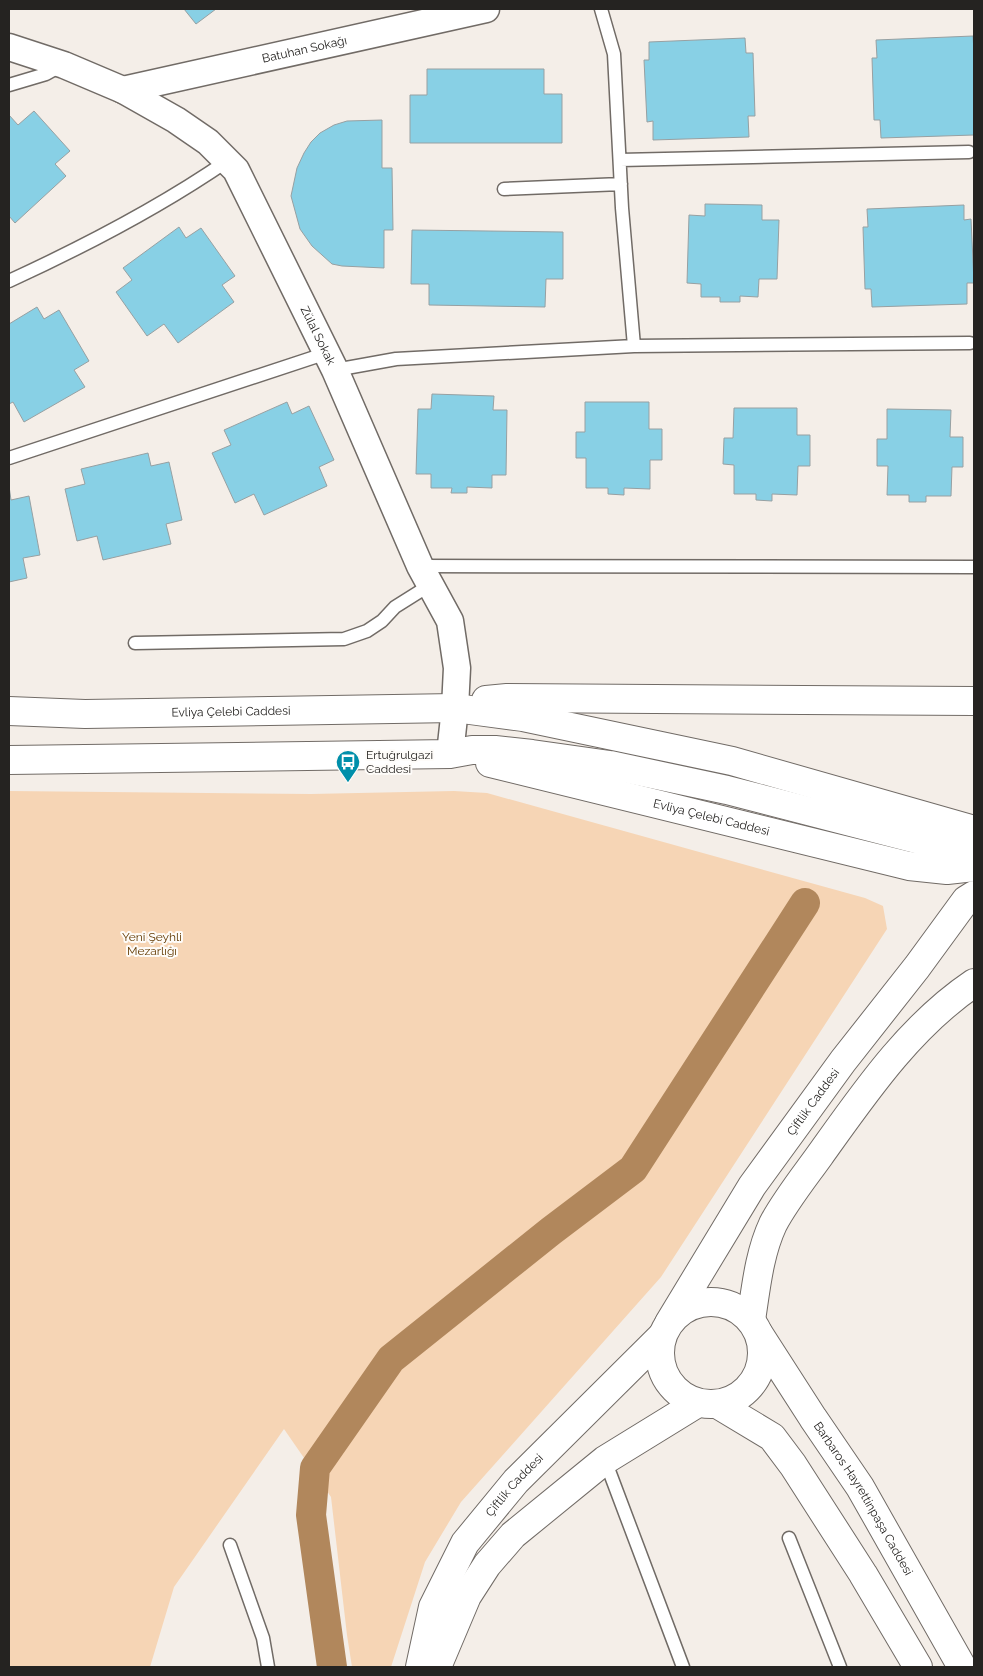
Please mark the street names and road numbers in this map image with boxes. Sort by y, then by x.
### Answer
street label: Batuhan Sokağı [261,33,348,66]
street label: Zülal Sokak [297,304,339,368]
street label: Evliya Çelebi Caddesi [171,704,291,720]
street label: Evliya Çelebi Caddesi [652,796,771,838]
street label: Çiftlik Caddesi [784,1066,842,1138]
street label: Barbaros Hayrettinpaşa Caddesi [811,1419,916,1578]
street label: Çiftlik Caddesi [483,1451,546,1519]

